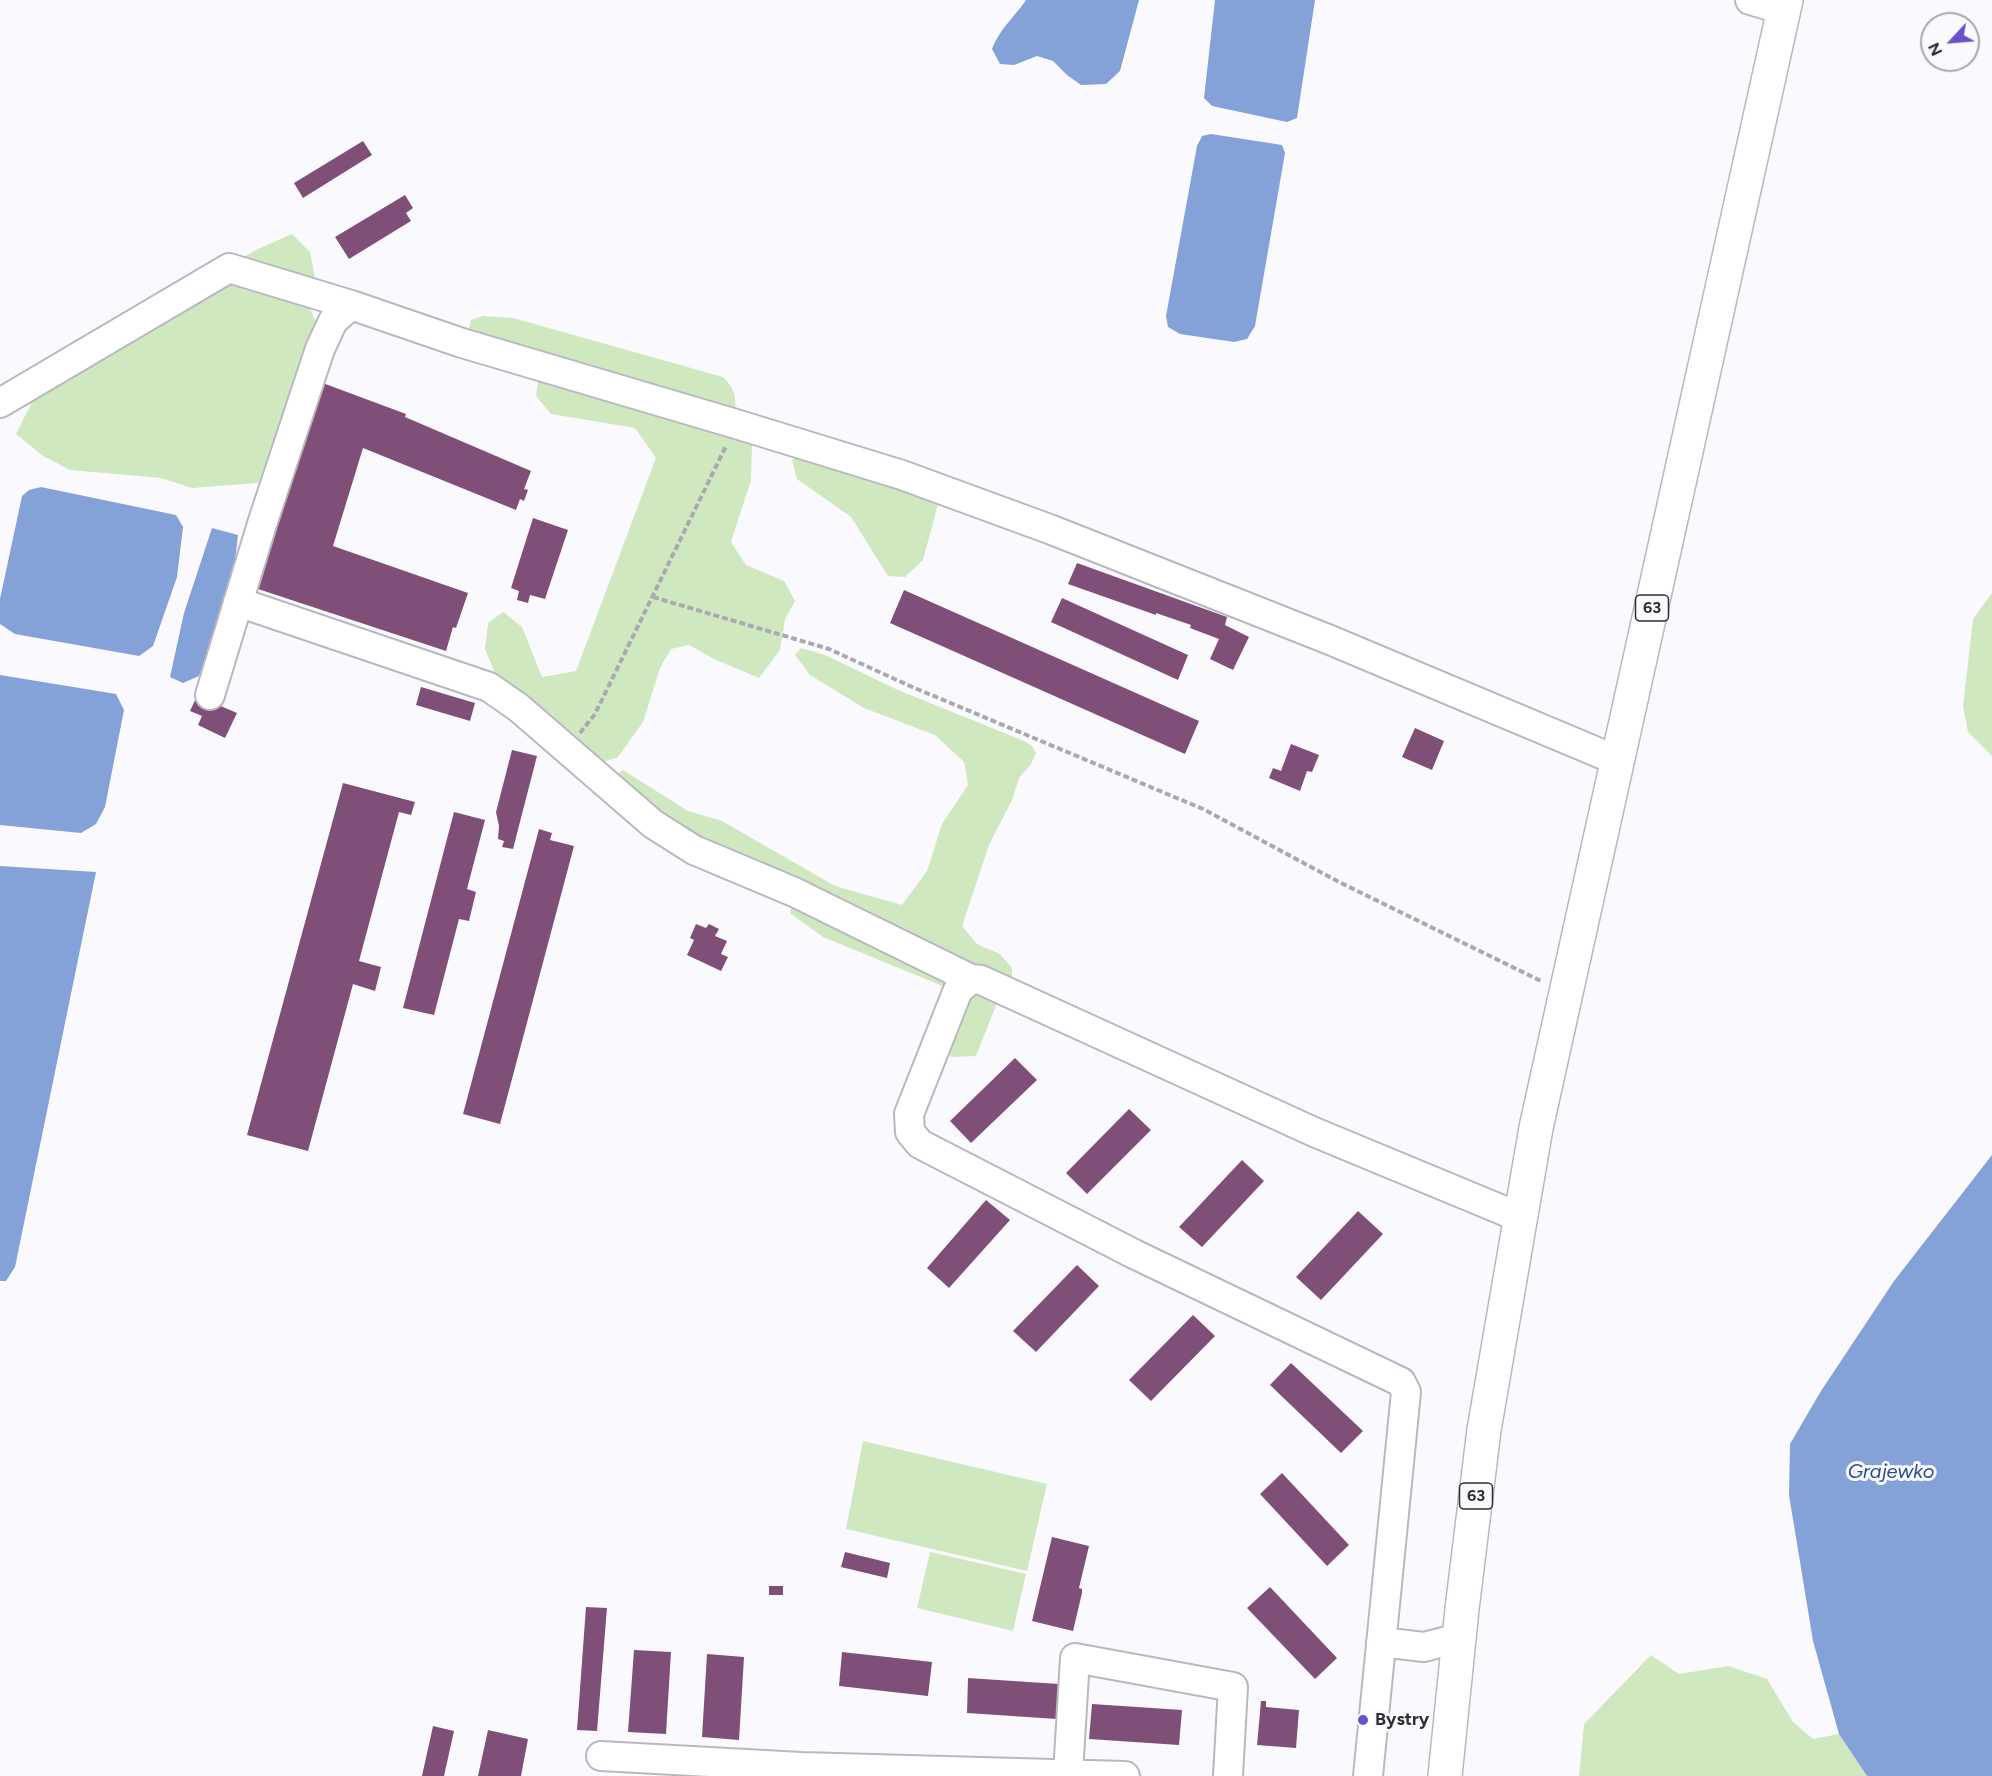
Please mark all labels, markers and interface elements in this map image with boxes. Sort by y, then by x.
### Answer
north arrow [1920,12,1980,72]
text: N [1924,40,1946,59]
road number: 63 [1636,595,1668,621]
water label: Grajewko [1848,1460,1934,1484]
road number: 63 [1460,1483,1492,1509]
place label: Bystry [1375,1709,1429,1731]
marker: Bystry [1356,1713,1370,1727]

